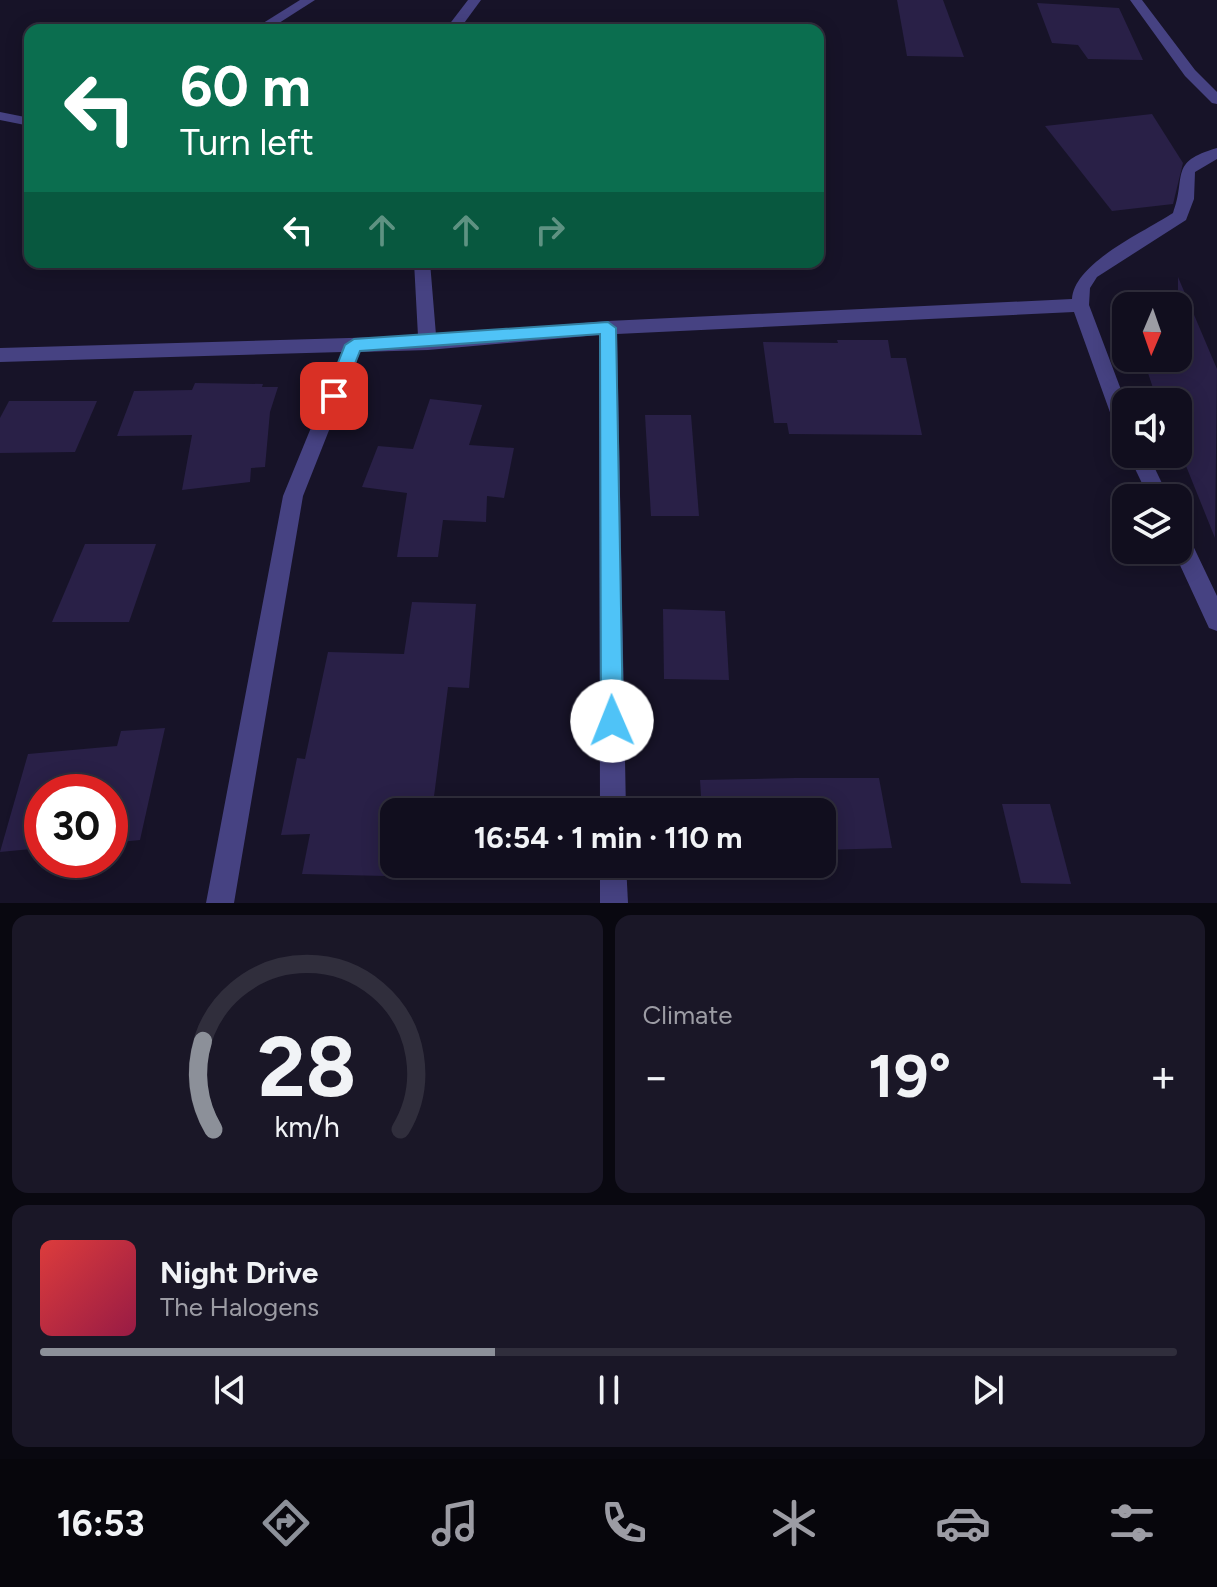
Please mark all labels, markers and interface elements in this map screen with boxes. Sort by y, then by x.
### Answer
text: 60 m [180,53,311,120]
icon: left [48,56,152,160]
text: Turn left [180,121,314,164]
icon: left [276,208,320,252]
icon: ahead [360,208,404,252]
icon: ahead [444,208,488,252]
icon: right [528,208,572,252]
north arrow [1112,292,1192,372]
map controls [1112,292,1192,564]
pin [300,362,368,430]
icon: arrive [312,374,356,418]
button: sound [1112,388,1192,468]
button: layers [1112,484,1192,564]
position arrow [570,679,654,763]
speed limit sign: 30 [24,774,128,878]
text: 16:54 · 1 min · 110 m [474,819,742,856]
text: Climate [643,999,732,1031]
text: 28 [258,1017,357,1117]
text: 19° [868,1040,951,1112]
text: − [643,1050,670,1103]
text: + [1150,1050,1177,1103]
text: km/h [275,1110,340,1144]
text: Night Drive [160,1254,318,1291]
text: The Halogens [160,1291,319,1323]
icon: previous [208,1368,252,1412]
icon: pause [587,1368,631,1412]
icon: next [966,1368,1010,1412]
icon: directions [258,1495,314,1551]
icon: music [427,1495,483,1551]
icon: phone [596,1495,652,1551]
icon: climate [766,1495,822,1551]
icon: car [935,1495,991,1551]
icon: filters [1104,1495,1160,1551]
text: 16:53 [57,1502,144,1545]

